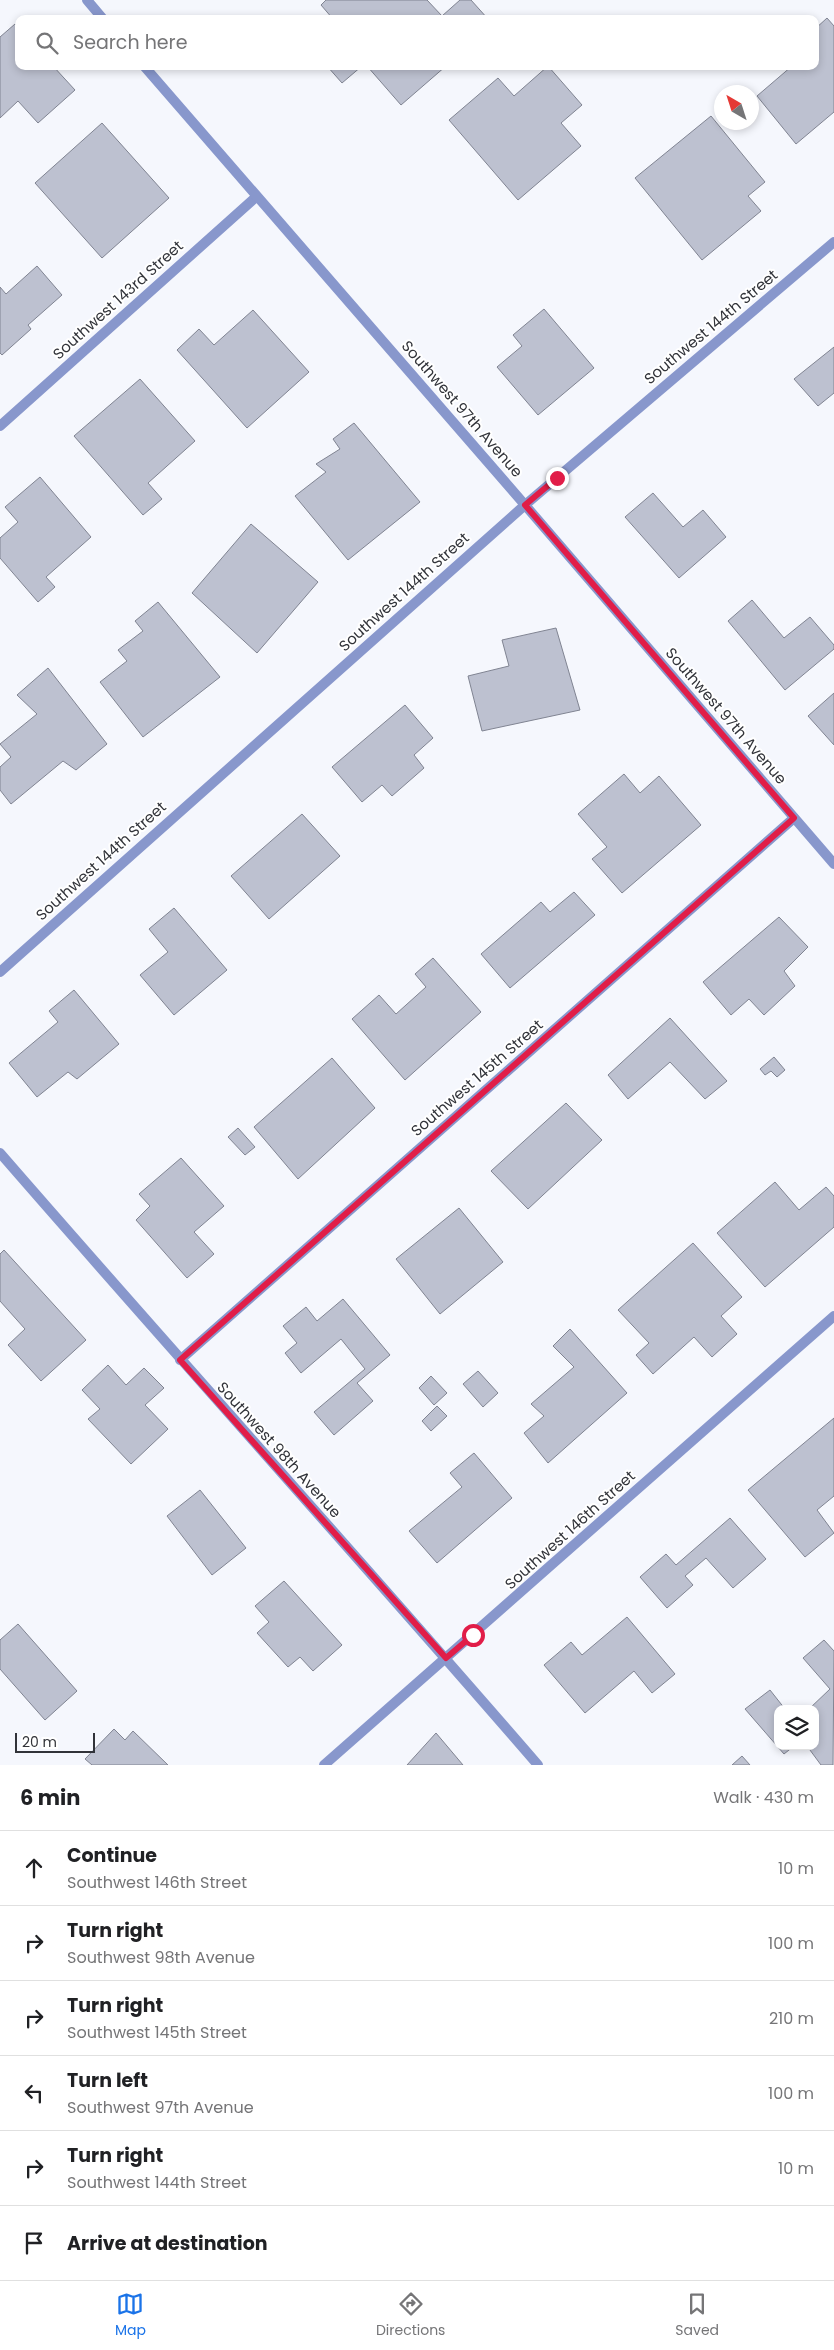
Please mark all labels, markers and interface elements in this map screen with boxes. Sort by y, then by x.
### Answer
search box [15,15,819,70]
icon: search [33,29,61,57]
text: Search here [73,29,187,56]
north arrow [714,85,759,130]
street label: Southwest 143rd Street [48,235,187,364]
street label: Southwest 144th Street [639,264,782,389]
street label: Southwest 97th Avenue [397,336,528,482]
route end [546,467,569,490]
street label: Southwest 144th Street [334,527,473,656]
street label: Southwest 97th Avenue [661,643,792,789]
street label: Southwest 144th Street [31,796,170,925]
street label: Southwest 145th Street [406,1014,547,1141]
street label: Southwest 98th Avenue [213,1377,346,1522]
street label: Southwest 146th Street [500,1465,639,1594]
route start [462,1624,485,1647]
map controls [774,1705,819,1750]
button: layers [774,1705,819,1750]
scale bar [15,1730,95,1753]
text: 20 m [22,1732,57,1752]
text: 6 min [20,1783,80,1812]
text: Walk · 430 m [713,1786,814,1809]
text: Continue [67,1842,157,1869]
icon: ahead [20,1854,48,1882]
text: 10 m [778,1857,814,1880]
text: Southwest 146th Street [67,1871,247,1894]
text: Turn right [67,1917,163,1944]
icon: right [20,1929,48,1957]
text: 100 m [768,1932,814,1955]
text: Southwest 98th Avenue [67,1946,255,1969]
text: Turn right [67,1992,163,2019]
icon: right [20,2004,48,2032]
text: 210 m [769,2007,814,2030]
text: Southwest 145th Street [67,2021,247,2044]
text: Turn left [67,2067,148,2094]
icon: left [20,2079,48,2107]
text: 100 m [768,2082,814,2105]
text: Southwest 97th Avenue [67,2096,254,2119]
text: Turn right [67,2142,163,2169]
icon: right [20,2154,48,2182]
text: 10 m [778,2157,814,2180]
text: Southwest 144th Street [67,2171,247,2194]
icon: arrive [20,2229,48,2257]
text: Arrive at destination [67,2230,268,2257]
tab: Map [115,2290,146,2341]
tab: Directions [376,2290,445,2341]
tab: Saved [675,2290,719,2341]

